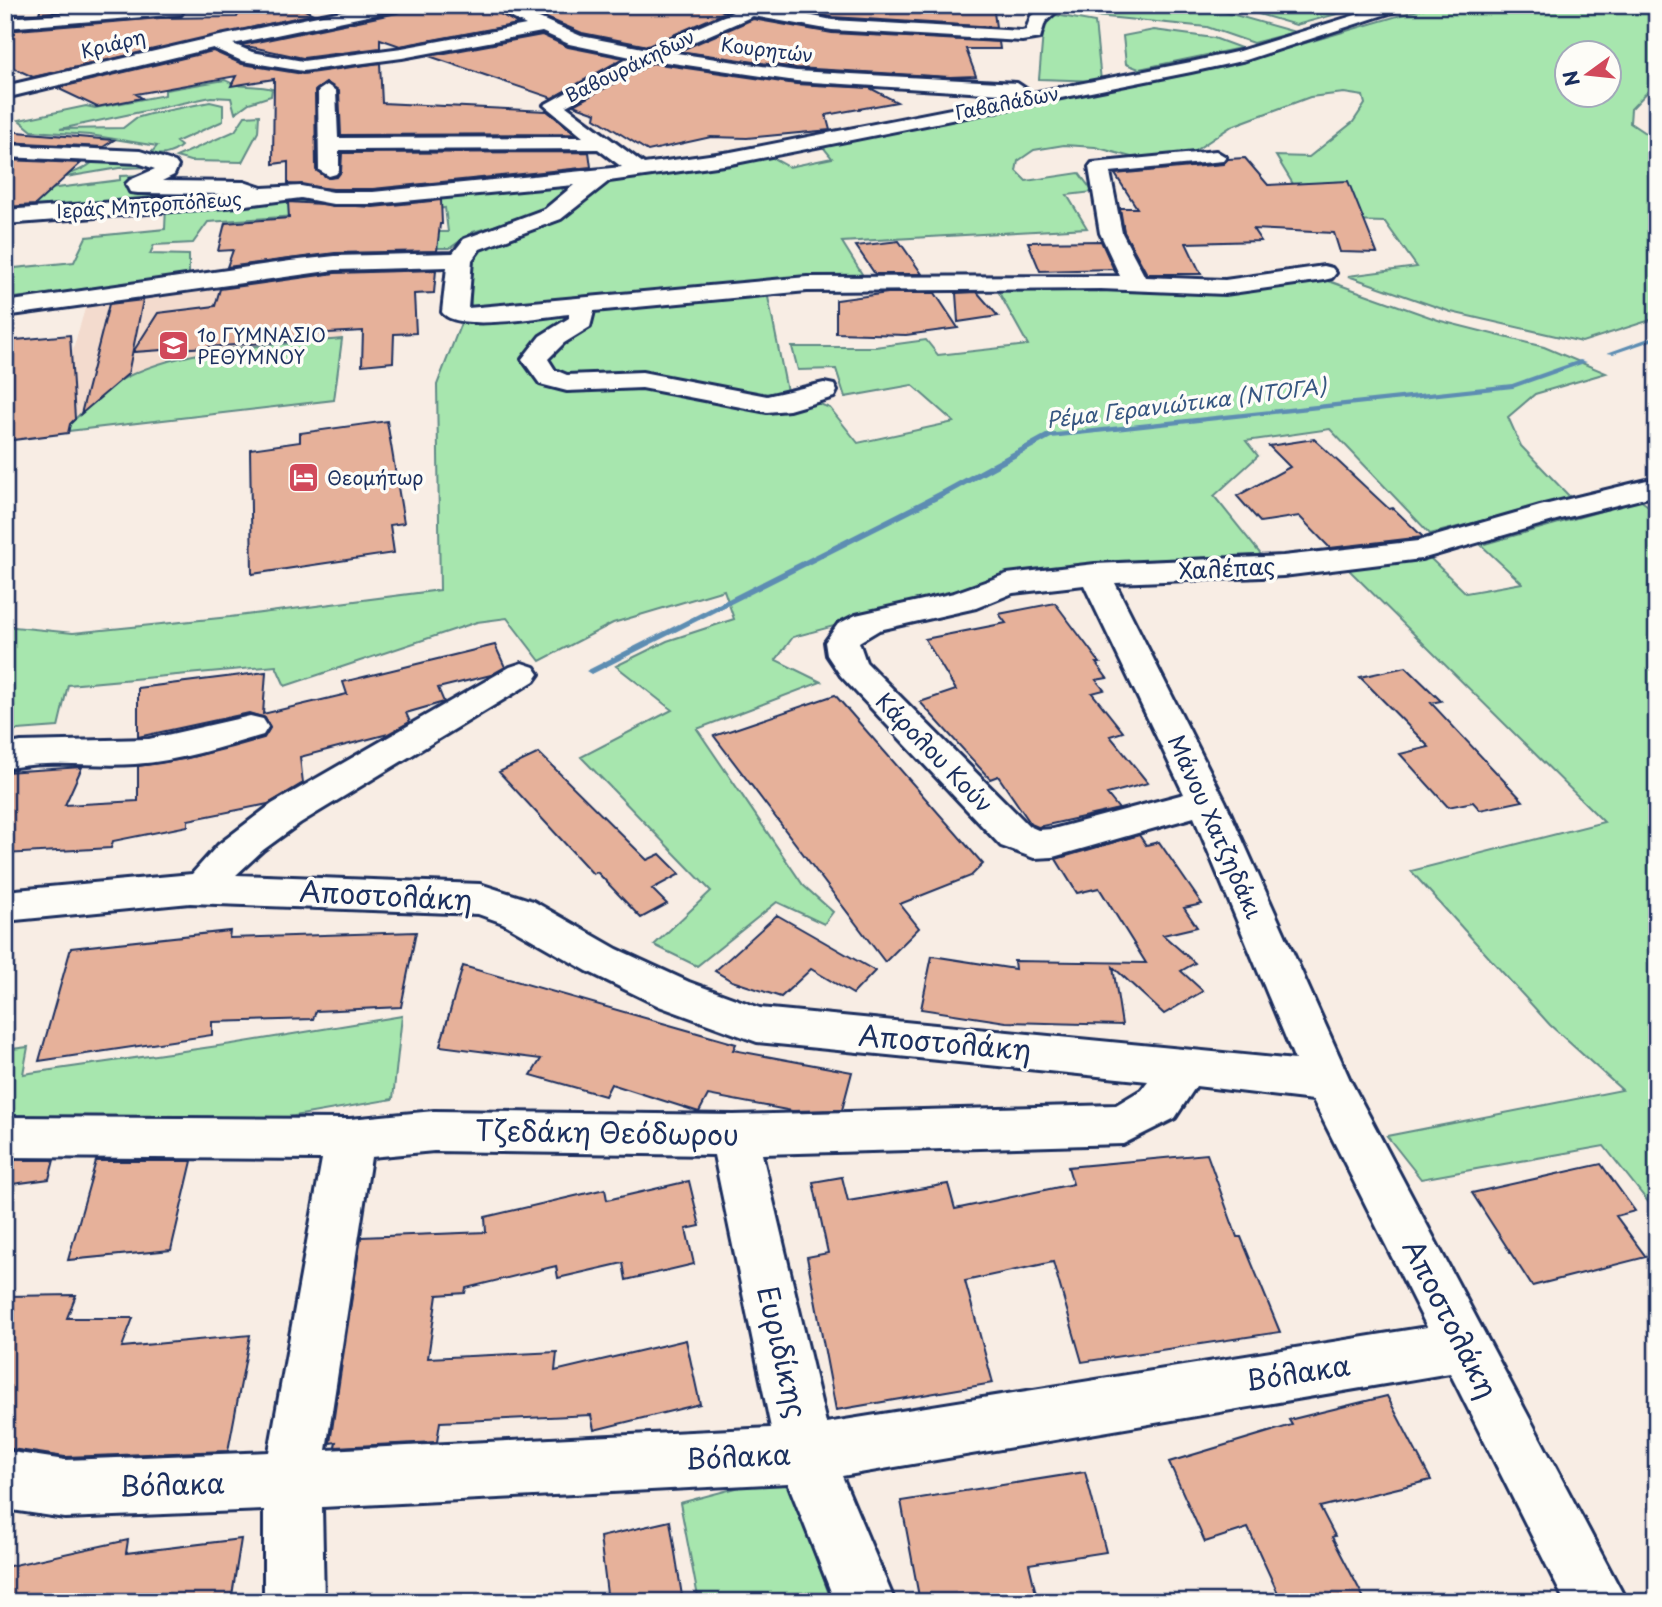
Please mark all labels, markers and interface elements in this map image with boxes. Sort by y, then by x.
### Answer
street label: Κριάρη [77,21,148,65]
street label: Βαβουράκηδων [560,22,699,109]
street label: Κουρητών [719,29,815,69]
north arrow [1554,38,1624,108]
text: N [1555,68,1586,90]
street label: Γαβαλάδων [952,78,1061,126]
street label: Ιεράς Μητροπόλεως [55,184,243,224]
place label: 1ο ΓΥΜΝΑΣΙΟ ΡΕΘΥΜΝΟΥ [197,320,326,370]
school or university icon: 1ο ΓΥΜΝΑΣΙΟ ΡΕΘΥΜΝΟΥ [157,329,191,363]
water label: Ρέμα Γερανιώτικα (ΝΤΟΓΑ) [1044,369,1329,435]
hotel icon: Θεομήτωρ [287,461,321,495]
place label: Θεομήτωρ [327,463,424,491]
street label: Χαλέπας [1178,547,1276,588]
street label: Κάρολου Κούν [868,684,1002,820]
street label: Μάνου Χατζηδάκι [1160,729,1273,924]
street label: Αποστολάκη [298,868,474,921]
street label: Αποστολάκη [857,1013,1033,1070]
street label: Τζεδάκη Θεόδωρου [475,1108,739,1155]
street label: Αποστολάκη [1393,1231,1510,1405]
street label: Ευριδίκης [747,1281,820,1422]
street label: Βόλακα [1242,1342,1353,1401]
street label: Βόλακα [684,1431,792,1480]
street label: Βόλακα [118,1460,226,1507]

